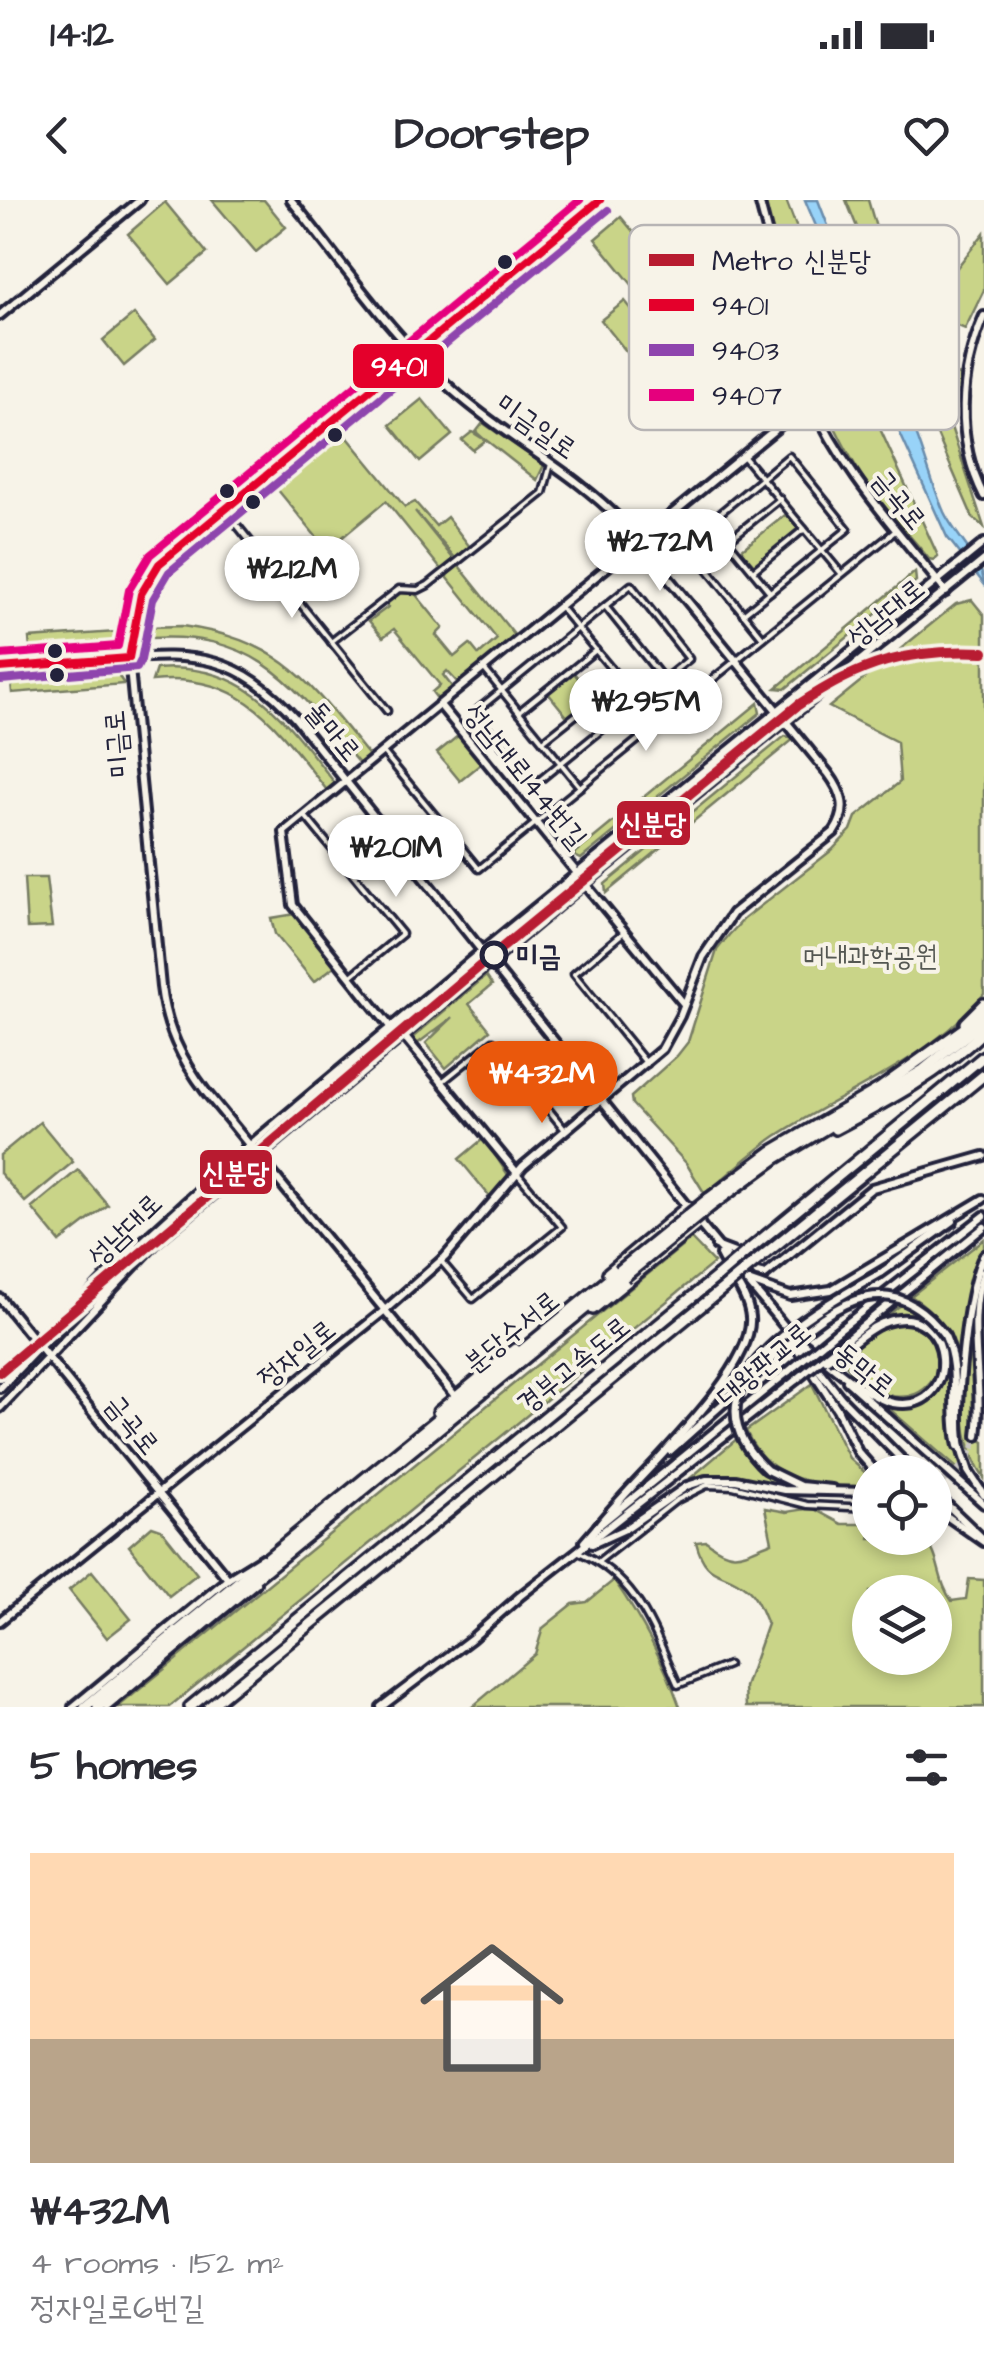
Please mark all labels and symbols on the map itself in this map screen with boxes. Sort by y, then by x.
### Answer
legend [629,225,959,430]
text: Metro 신분당 [712,242,872,281]
unlabelled marker [495,252,515,272]
text: 9401 [712,287,769,326]
text: 9403 [712,332,779,371]
line badge: 9401 [351,342,446,390]
text: 9401 [371,348,428,387]
text: 9407 [712,377,782,416]
street label: 미금일로 [488,385,584,469]
unlabelled marker [325,425,345,445]
street label: 금곡로 [862,461,935,538]
unlabelled marker [217,481,237,501]
unlabelled marker [243,492,263,512]
pin: ₩272M [590,509,730,594]
pin: ₩212M [222,536,362,621]
street label: 성남대로 [839,570,933,657]
unlabelled marker [45,641,65,661]
unlabelled marker [47,665,67,685]
pin: ₩295M [576,669,716,754]
street label: 돌마로 [296,694,370,770]
street label: 성남대로144번길 [454,695,596,857]
street label: 미금로 [95,709,140,779]
line badge: 신분당 [615,799,692,847]
text: 신분당 [619,805,687,844]
pin: ₩201M [326,815,466,900]
place label: 미금 [516,937,561,976]
park label: 머내과학공원 [802,937,938,976]
marker: 미금 [481,942,507,968]
pin: ₩432M [472,1041,612,1126]
line badge: 신분당 [198,1148,274,1196]
text: 신분당 [202,1154,270,1193]
street label: 성남대로 [79,1185,171,1275]
street label: 분당수서로 [456,1282,568,1383]
street label: 경부고속도로 [509,1307,639,1423]
street label: 정자일로 [250,1311,344,1398]
street label: 대왕판교로 [708,1313,820,1415]
street label: 동막로 [826,1334,903,1407]
street label: 금곡로 [95,1386,168,1463]

